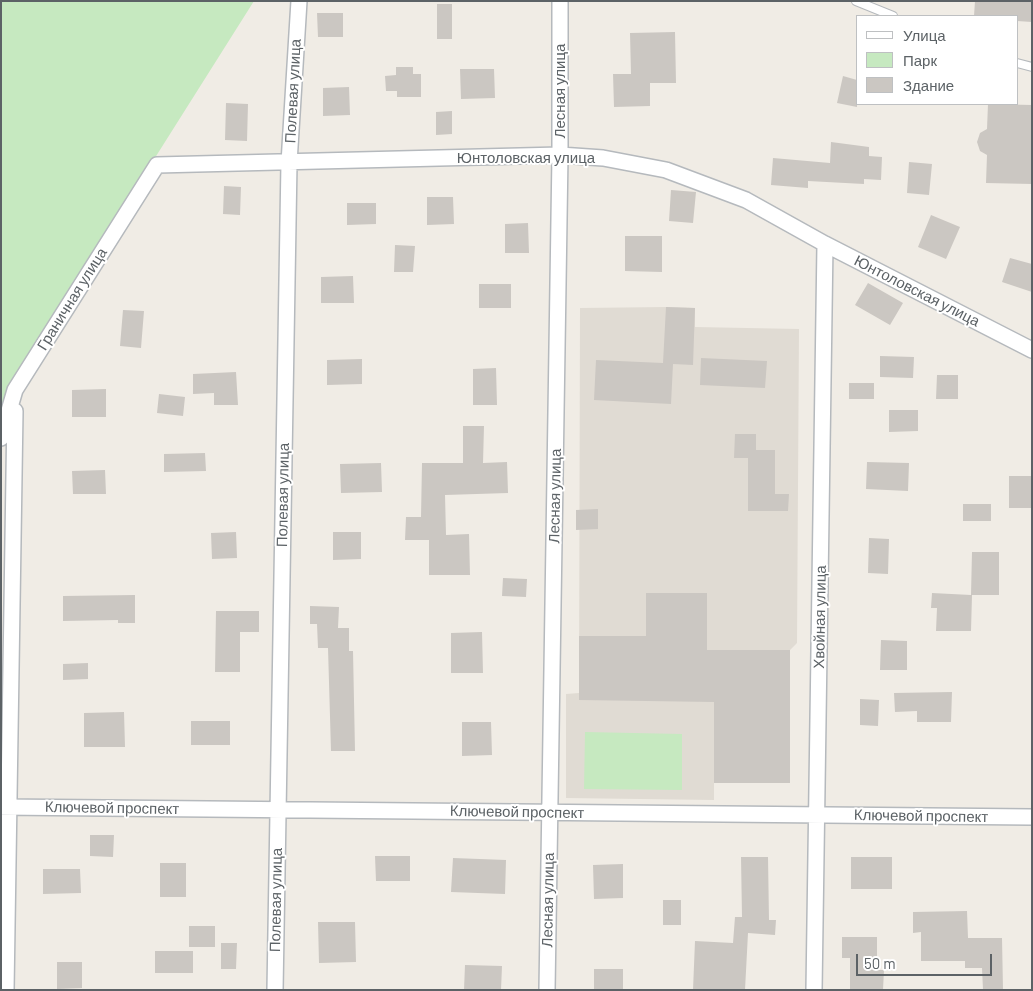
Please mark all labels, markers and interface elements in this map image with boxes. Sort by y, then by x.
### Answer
legend [856,15,1018,105]
text: Улица [903,26,946,44]
street label: Полевая улица [281,38,305,144]
street label: Лесная улица [551,44,569,138]
text: Парк [903,51,937,69]
text: Здание [903,76,954,94]
street label: Юнтоловская улица [457,149,595,167]
street label: Граничная улица [33,244,111,354]
street label: Юнтоловская улица [851,252,983,330]
street label: Полевая улица [273,443,293,547]
street label: Лесная улица [545,449,565,543]
street label: Хвойная улица [810,565,830,669]
street label: Ключевой проспект [45,798,179,818]
street label: Ключевой проспект [450,802,584,822]
street label: Ключевой проспект [854,806,988,826]
street label: Полевая улица [266,848,286,952]
street label: Лесная улица [538,853,558,947]
scale bar [858,944,994,976]
text: 50 m [864,954,896,972]

